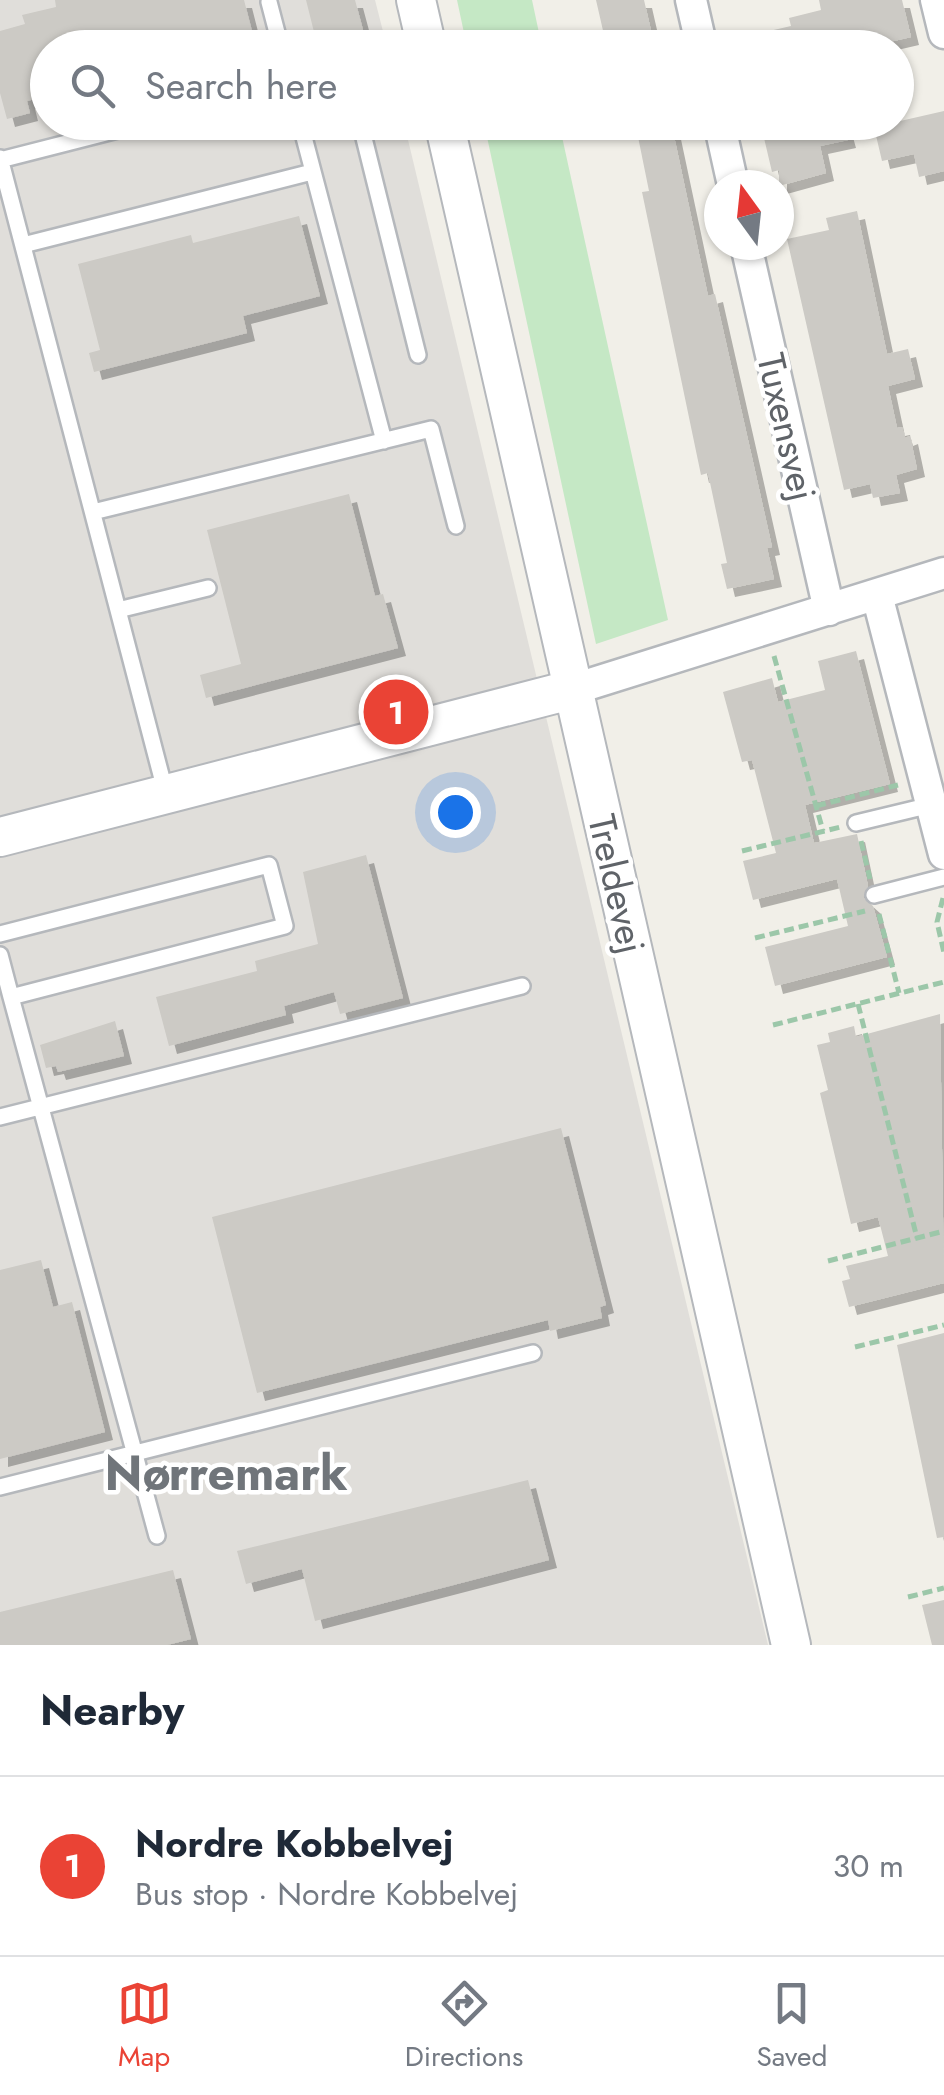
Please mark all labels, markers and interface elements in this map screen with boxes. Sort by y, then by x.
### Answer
search box [30,30,914,140]
icon: search [65,58,120,113]
text: Search here [145,58,337,113]
north arrow [704,170,794,260]
street label: Tuxensvej [743,348,831,506]
pin: 1 [364,674,428,750]
your location [430,787,481,838]
street label: Treldevej [574,809,660,959]
district label: Nørremark [104,1439,348,1508]
text: Nearby [40,1680,184,1741]
text: Nordre Kobbelvej [135,1816,453,1871]
text: 1 [64,1843,81,1889]
text: 30 m [833,1843,904,1889]
text: Bus stop · Nordre Kobbelvej [135,1871,518,1917]
tab: Map [117,1976,172,2077]
tab: Directions [405,1976,523,2077]
tab: Saved [756,1976,827,2077]

